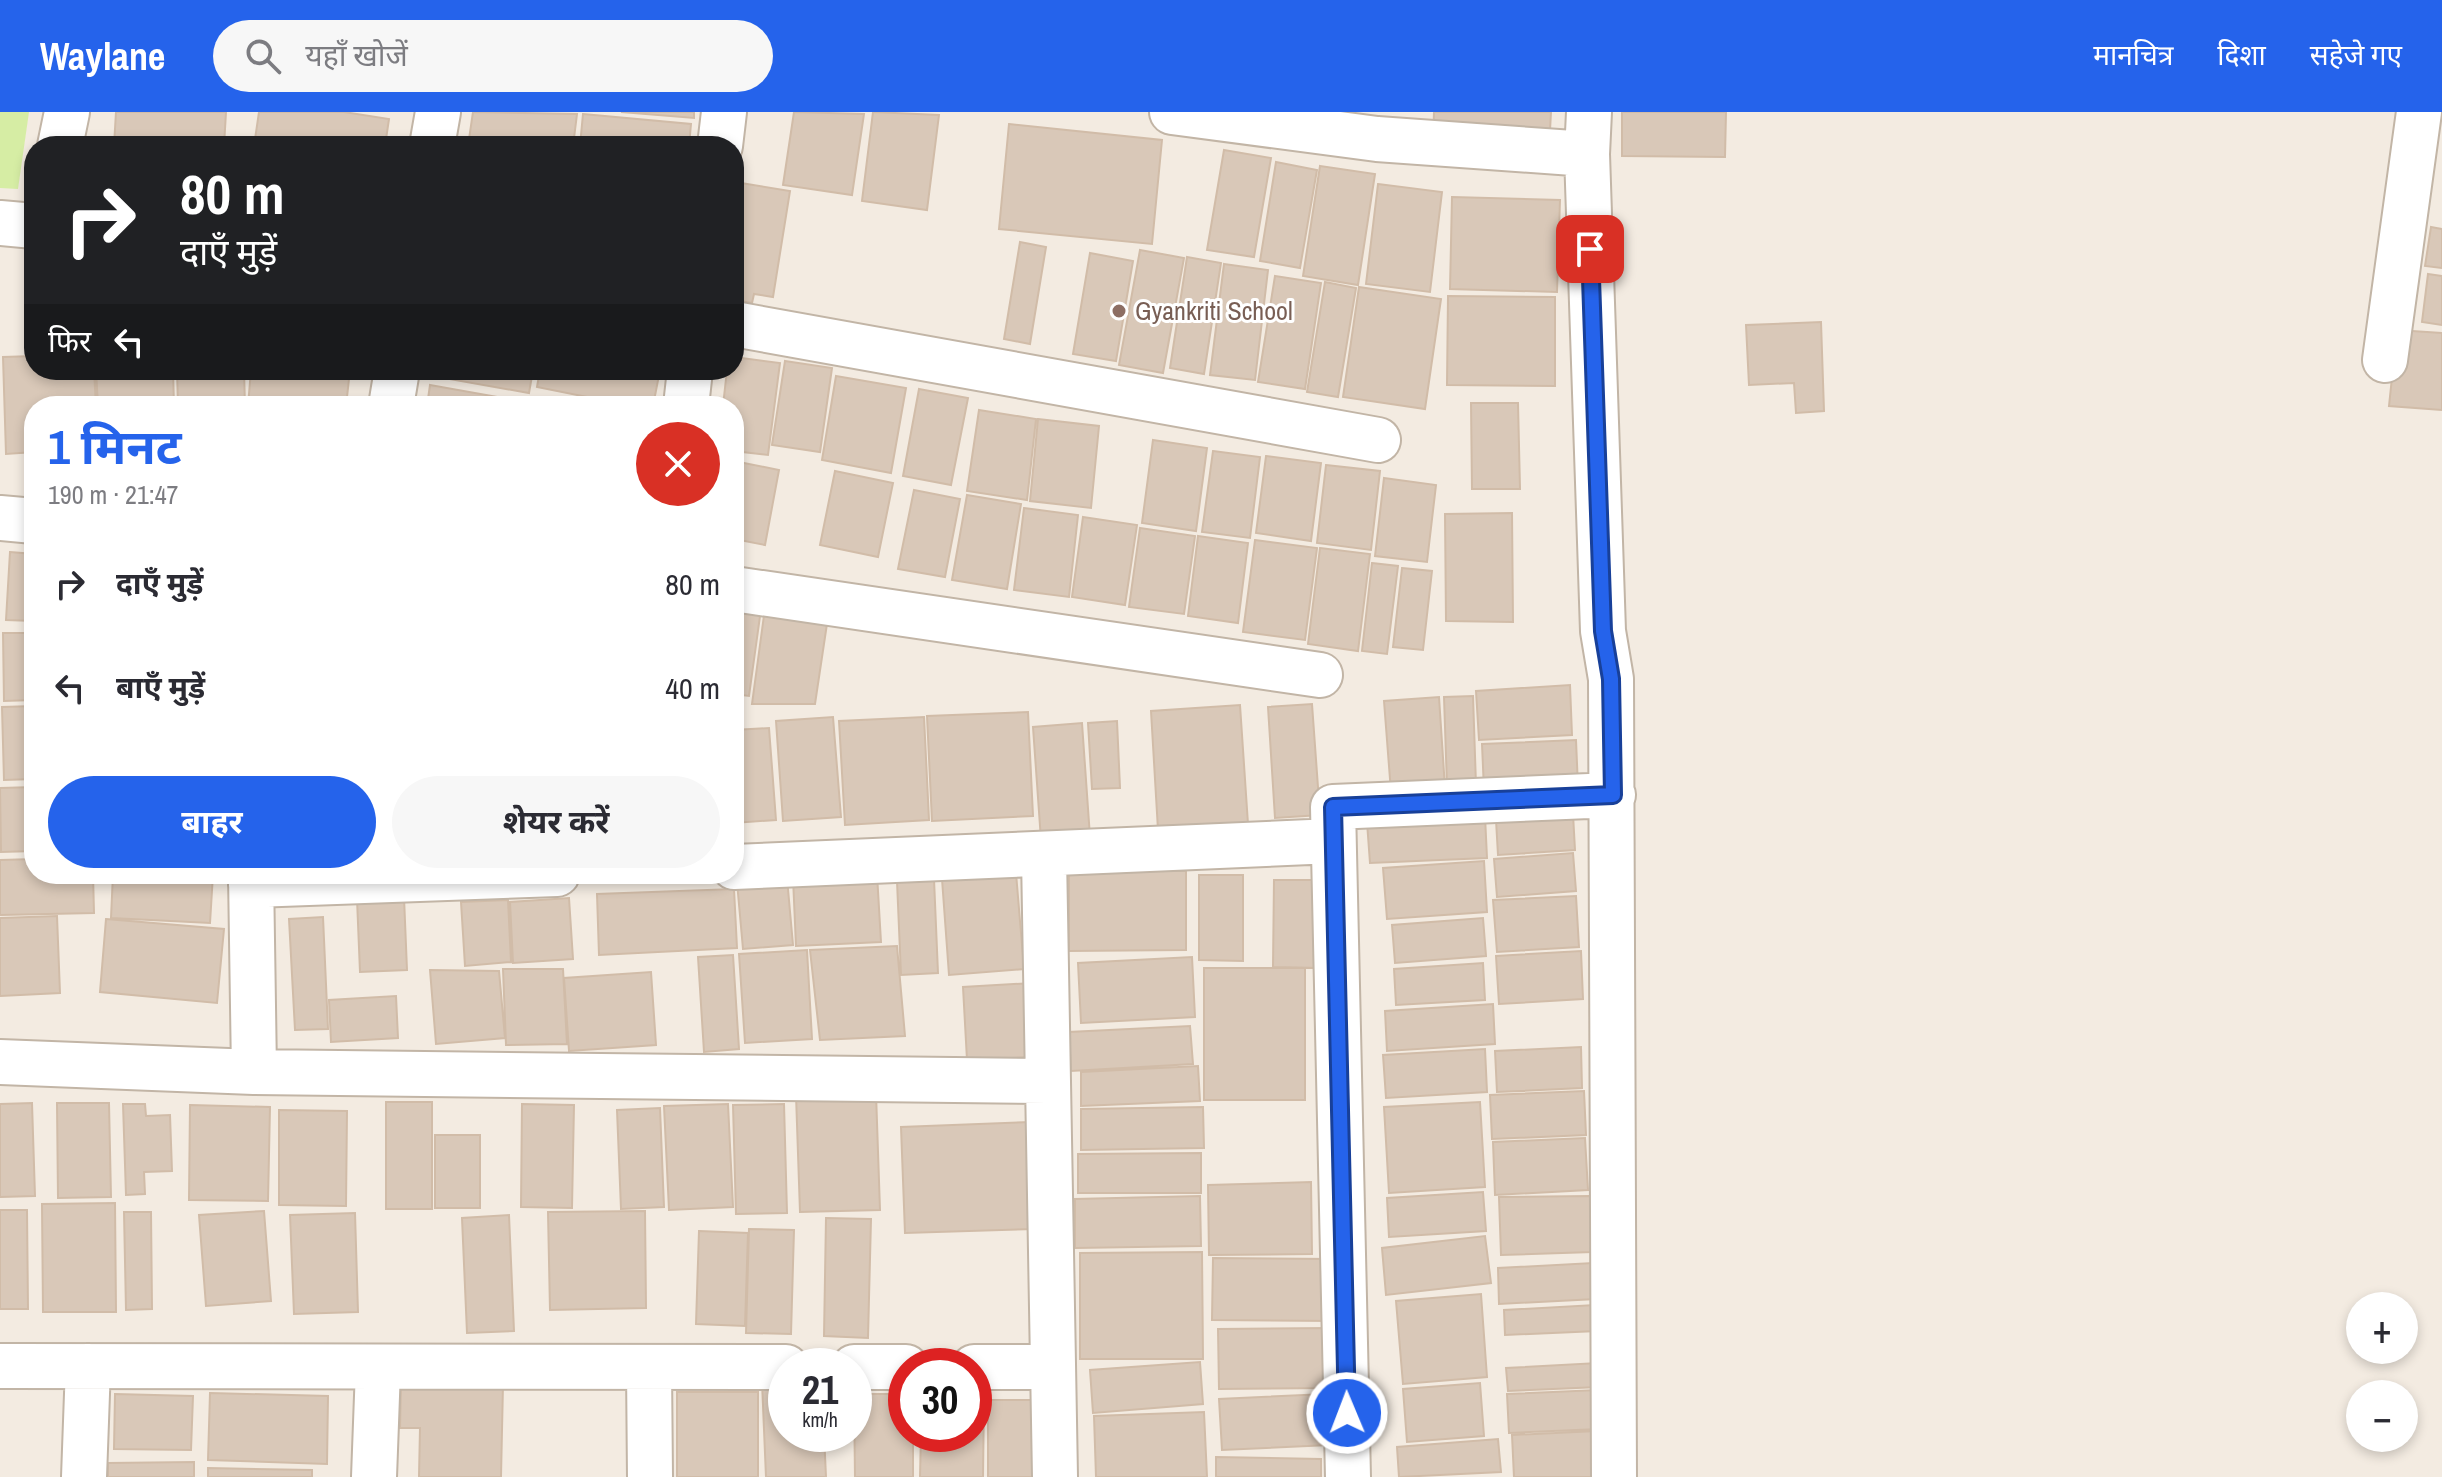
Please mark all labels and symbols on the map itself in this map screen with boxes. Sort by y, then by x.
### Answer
pin [1556,215,1624,283]
place label: Gyankriti School [1135,293,1293,328]
marker: Gyankriti School [1110,302,1128,320]
speed limit sign: 30 [888,1348,992,1452]
position arrow [1305,1371,1389,1455]

